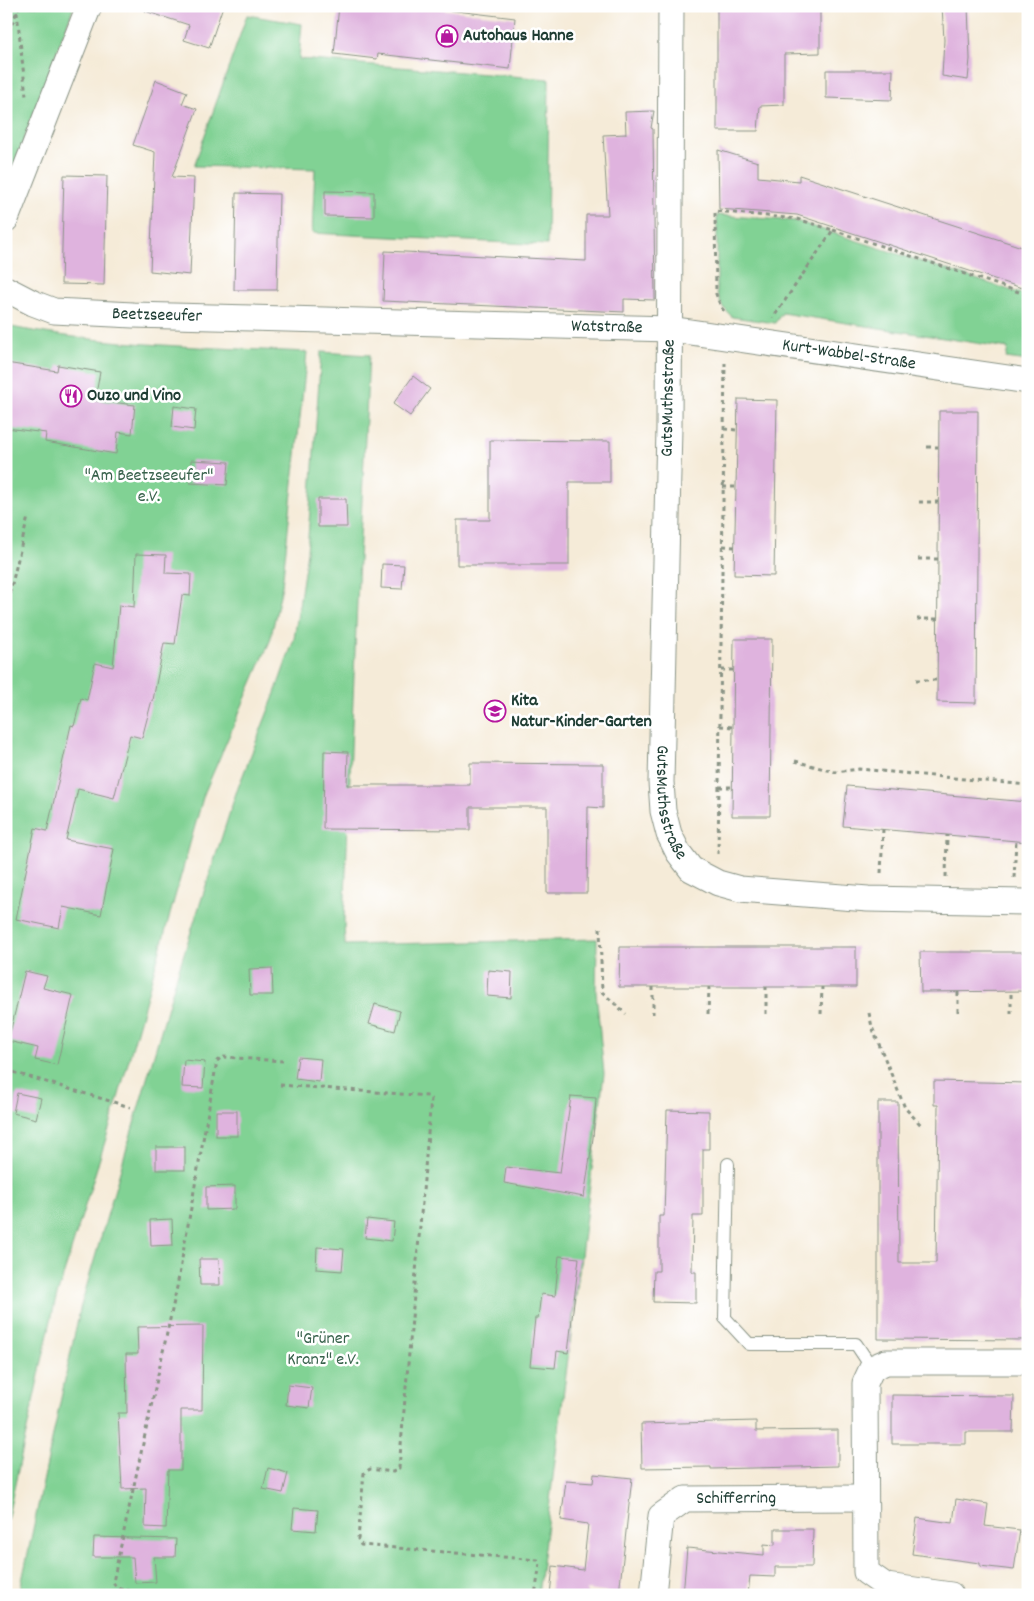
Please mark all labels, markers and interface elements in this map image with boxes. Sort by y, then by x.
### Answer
shop icon: Autohaus Hanne [435,24,459,48]
place label: Autohaus Hanne [463,24,574,49]
street label: Beetzseeufer [111,301,203,329]
street label: Watstraße [571,314,643,341]
street label: Kurt-Wabbel-Straße [781,333,917,377]
street label: GutsMuthsstraße [655,339,683,457]
restaurant icon: Ouzo und Vino [59,384,83,408]
place label: Ouzo und Vino [87,384,181,409]
park label: "Am Beetzseeufer" e.V. [84,464,214,510]
place label: Kita Natur-Kinder-Garten [511,689,652,735]
school or university icon: Kita Natur-Kinder-Garten [483,699,507,723]
street label: GutsMuthsstraße [648,745,693,866]
park label: "Grüner Kranz" e.V. [287,1327,359,1373]
street label: Schifferring [696,1486,776,1511]

